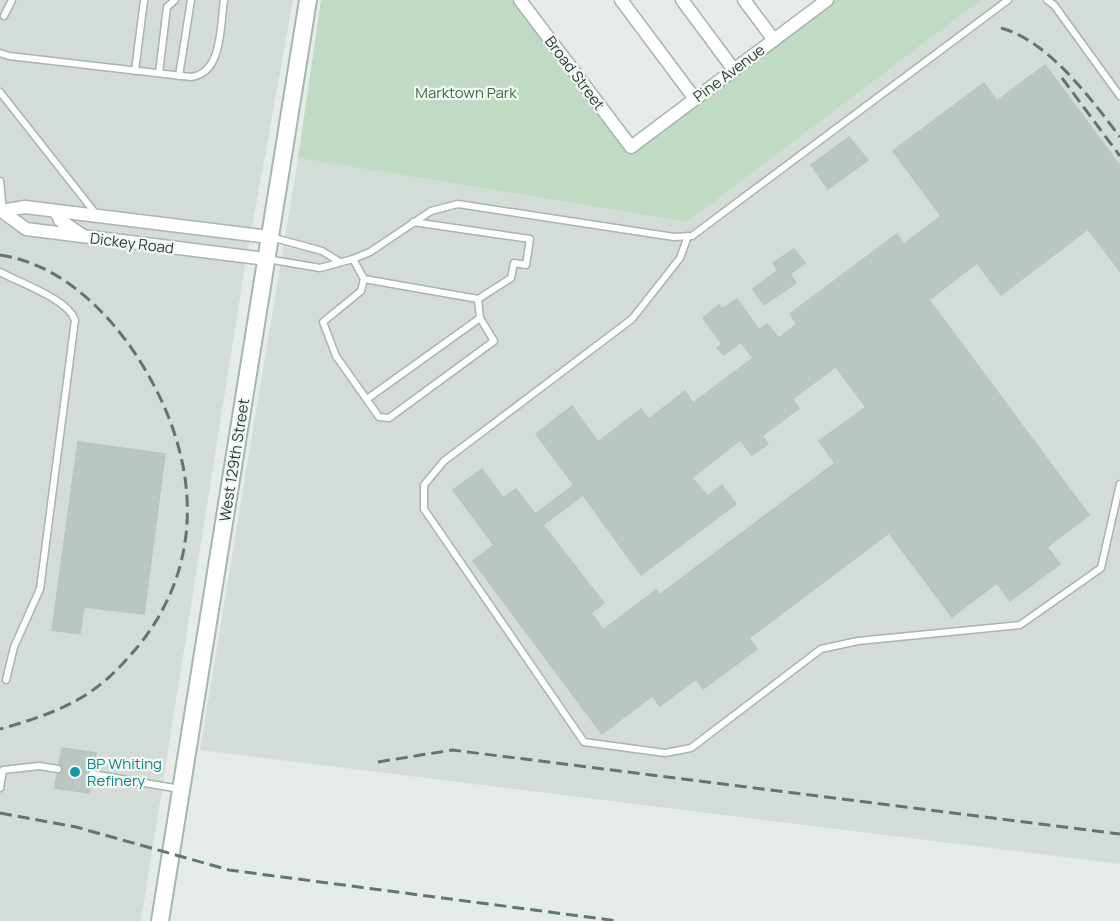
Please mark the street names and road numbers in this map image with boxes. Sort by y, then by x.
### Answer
street label: Broad Street [540,32,610,114]
street label: Pine Avenue [689,39,769,107]
street label: Dickey Road [89,227,175,259]
street label: West 129th Street [214,397,254,523]

